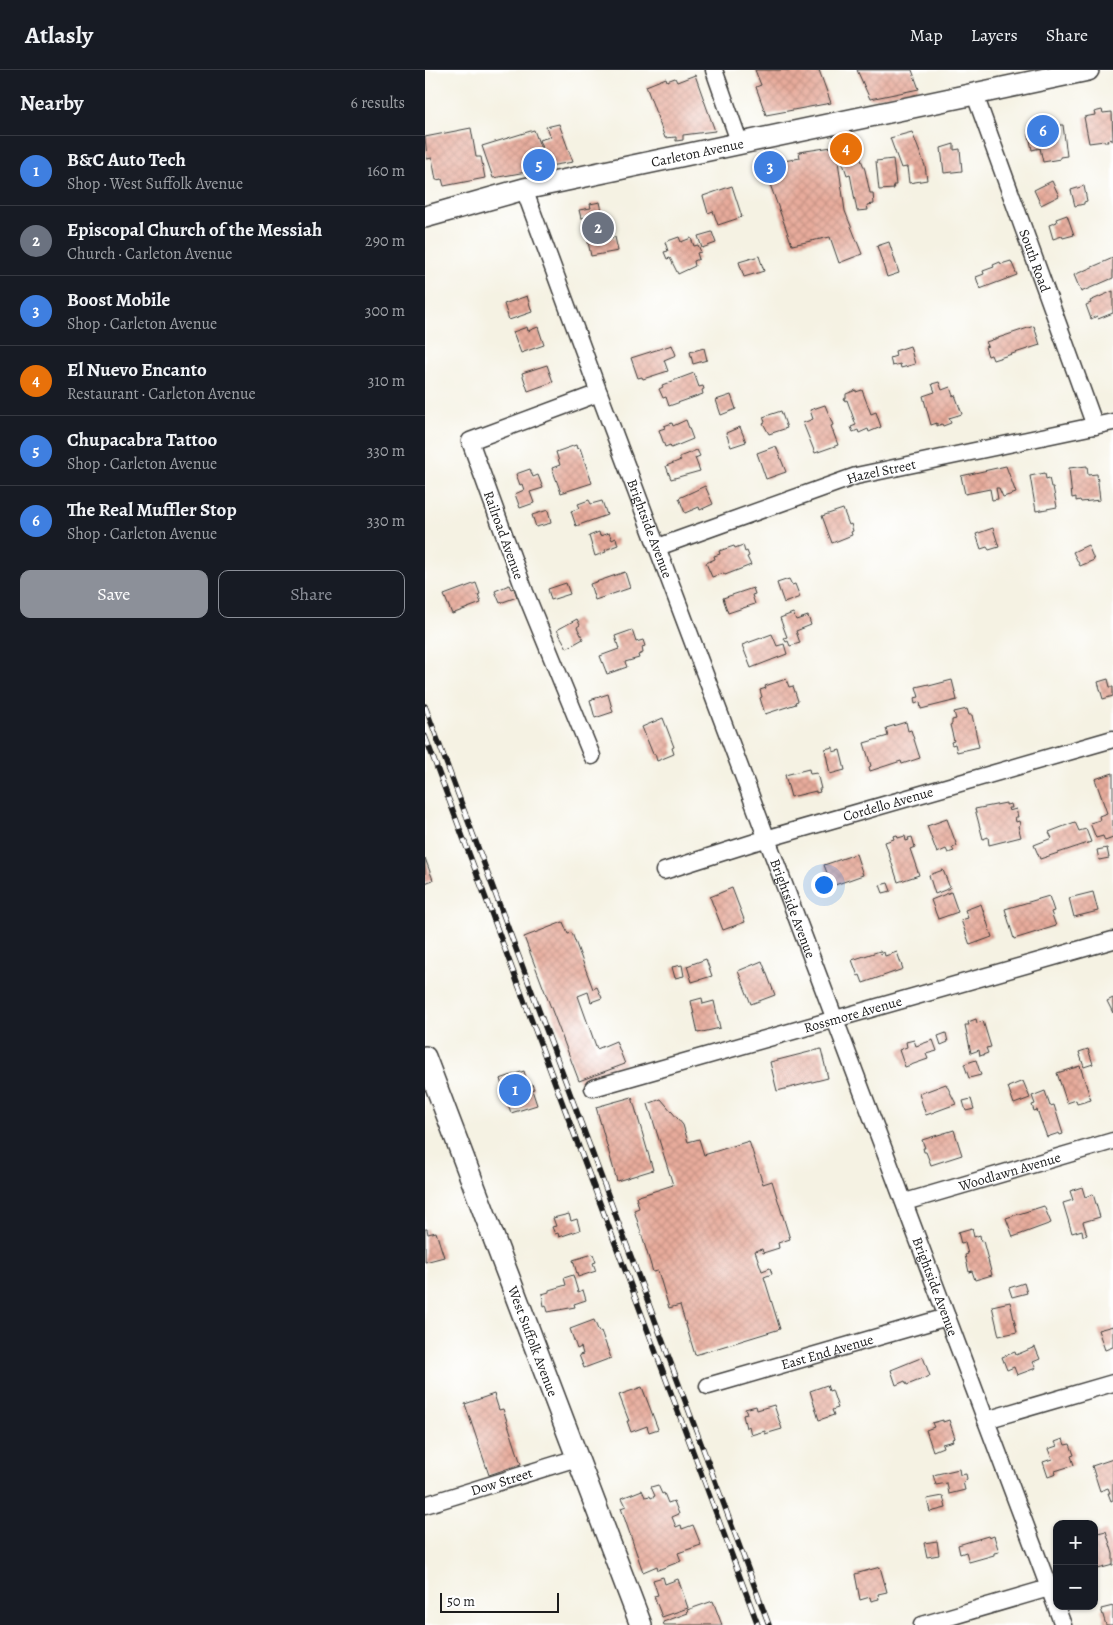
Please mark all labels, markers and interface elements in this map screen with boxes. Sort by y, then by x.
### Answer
text: Atlasly [25,19,93,51]
text: Map [910,23,943,47]
text: Layers [971,23,1018,47]
text: Share [1046,23,1088,47]
text: Nearby [20,89,83,117]
text: 6 results [351,92,405,114]
pin: 6 [1027,112,1059,150]
pin: 4 [830,130,862,168]
street label: Carleton Avenue [649,134,745,172]
pin: 5 [523,146,555,184]
text: B&C Auto Tech [67,147,186,173]
pin: 3 [754,148,786,186]
text: 1 [33,160,39,182]
text: 160 m [367,160,405,182]
text: Shop · West Suffolk Avenue [67,173,243,195]
pin: 2 [582,209,614,247]
text: Episcopal Church of the Messiah [67,217,322,243]
street label: South Road [1014,226,1055,295]
text: 2 [32,230,40,252]
text: 290 m [365,230,405,252]
text: Church · Carleton Avenue [67,243,233,265]
text: Boost Mobile [67,287,170,313]
text: 3 [33,300,39,322]
text: 300 m [365,300,405,322]
text: Shop · Carleton Avenue [67,313,217,335]
text: El Nuevo Encanto [67,357,207,383]
text: 4 [32,370,40,392]
text: 310 m [368,370,405,392]
text: Restaurant · Carleton Avenue [67,383,256,405]
text: Chupacabra Tattoo [67,427,217,453]
text: 5 [33,440,39,462]
text: 330 m [367,440,405,462]
text: Shop · Carleton Avenue [67,453,217,475]
street label: Hazel Street [844,455,918,489]
street label: Brightside Avenue [622,476,677,581]
street label: Railroad Avenue [479,488,528,582]
text: The Real Muffler Stop [67,497,237,523]
text: 6 [32,510,40,532]
text: 330 m [367,510,405,532]
text: Shop · Carleton Avenue [67,523,217,545]
button: Save [20,570,208,618]
button: Share [218,570,405,618]
street label: Cordello Avenue [841,782,935,826]
street label: Brightside Avenue [765,856,820,961]
your location [811,872,837,898]
street label: Rossmore Avenue [802,992,904,1038]
pin: 1 [499,1071,531,1109]
street label: Woodlawn Avenue [956,1148,1063,1196]
street label: Brightside Avenue [908,1234,962,1339]
street label: West Suffolk Avenue [503,1282,562,1399]
street label: East End Avenue [779,1330,876,1374]
street label: Dow Street [468,1463,535,1500]
map controls [1053,1520,1098,1610]
button: + [1053,1520,1098,1565]
button: − [1053,1565,1098,1610]
scale bar [440,1590,559,1613]
text: 50 m [447,1592,475,1611]

